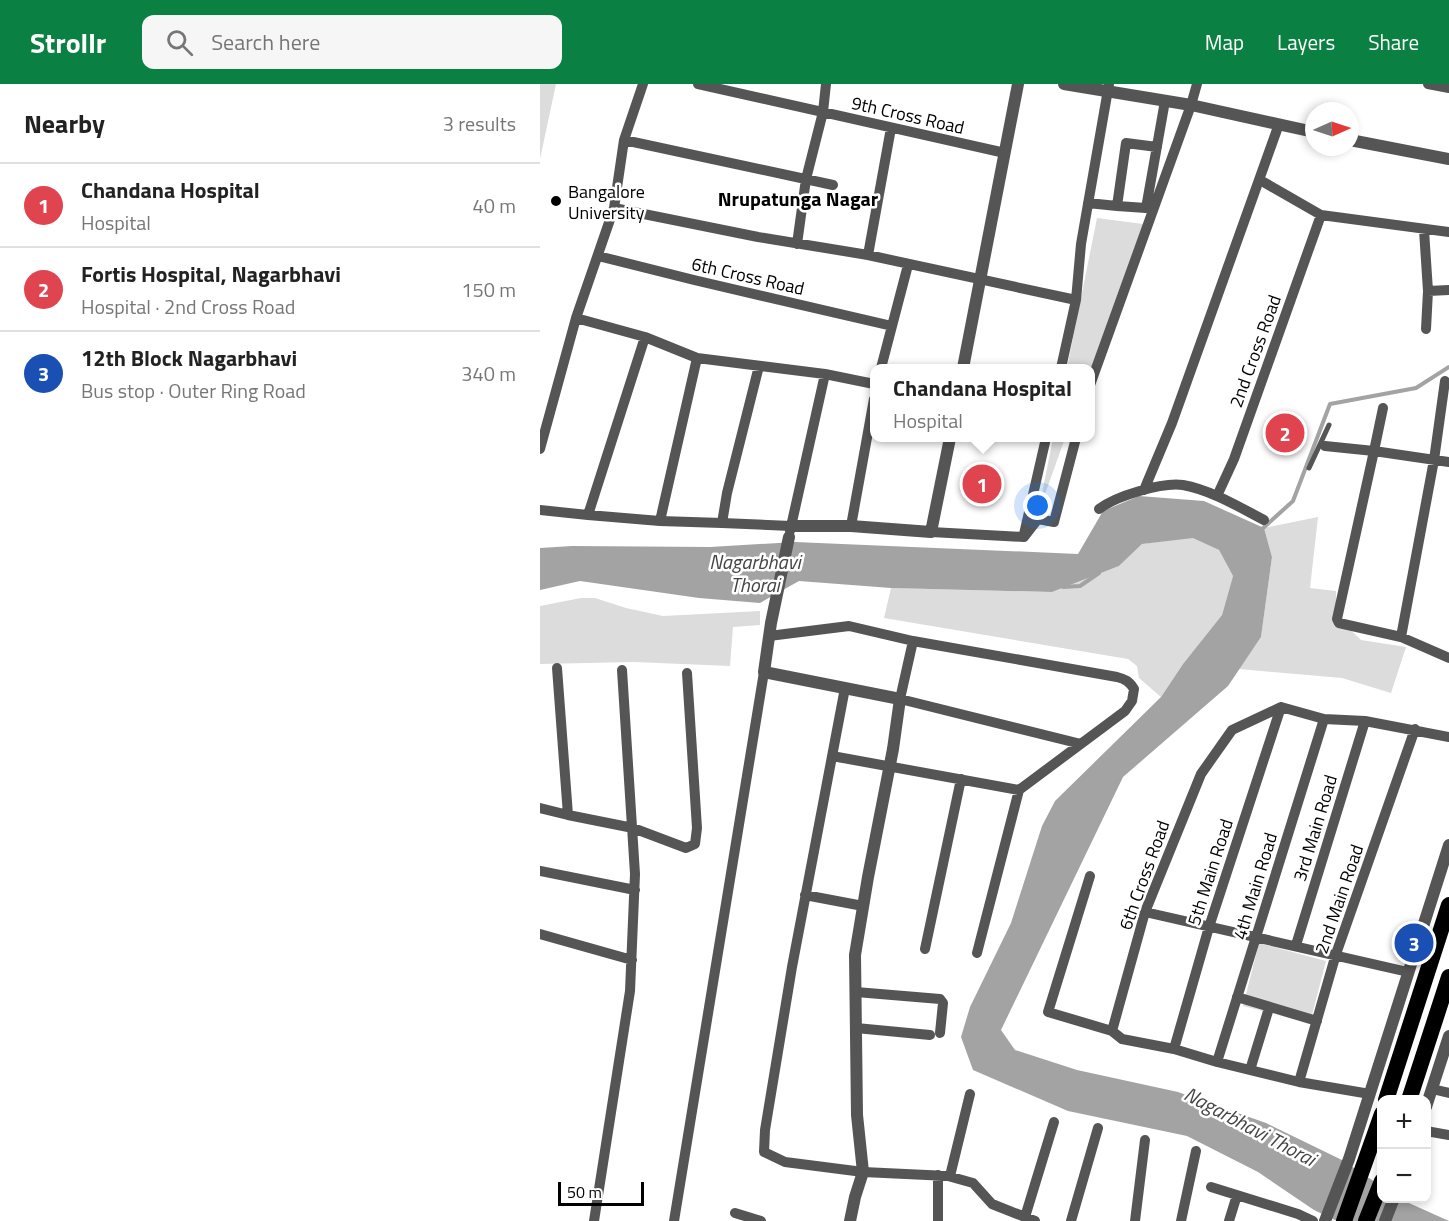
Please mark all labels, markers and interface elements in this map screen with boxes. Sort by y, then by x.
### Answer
search box [142,15,562,69]
text: Strollr [30,21,106,64]
text: Search here [211,25,320,59]
icon: search [163,26,196,59]
text: Map [1205,26,1244,58]
text: Layers [1277,26,1335,58]
text: Share [1368,26,1419,58]
street label: 9th Cross Road [849,89,967,141]
north arrow [1305,102,1359,156]
text: Nearby [24,104,105,143]
text: 3 results [443,108,516,139]
text: Chandana Hospital [81,173,260,207]
place label: Bangalore University [568,178,645,226]
district label: Nrupatunga Nagar [718,183,879,214]
text: 1 [38,190,49,221]
text: 40 m [472,190,516,221]
marker: Bangalore University [549,194,563,208]
text: Hospital [81,207,151,238]
street label: 6th Cross Road [689,250,807,302]
text: Fortis Hospital, Nagarbhavi [81,257,341,291]
text: 2 [38,274,49,305]
text: 150 m [461,274,516,305]
text: Hospital · 2nd Cross Road [81,291,295,322]
street label: 2nd Cross Road [1222,291,1288,411]
text: 12th Block Nagarbhavi [81,341,297,375]
text: 3 [38,358,49,389]
text: 340 m [461,358,516,389]
popup [870,364,1095,442]
text: Chandana Hospital [893,371,1072,405]
text: Bus stop · Outer Ring Road [81,375,306,406]
text: Hospital [893,405,963,436]
pin: 2 [1266,410,1304,456]
pin: 1 [962,462,1002,506]
your location [1023,491,1052,520]
water label: Nagarbhavi Thorai [709,546,804,600]
street label: 3rd Main Road [1286,771,1344,885]
street label: 5th Main Road [1180,815,1240,929]
street label: 6th Cross Road [1112,816,1176,934]
street label: 4th Main Road [1226,829,1284,943]
street label: 2nd Main Road [1308,841,1370,957]
pin: 3 [1394,920,1434,966]
water label: Nagarbhavi Thorai [1179,1078,1324,1175]
map controls [1377,1095,1431,1203]
button: + [1377,1095,1431,1149]
button: − [1377,1149,1431,1203]
scale bar [558,1179,644,1206]
text: 50 m [567,1180,602,1204]

